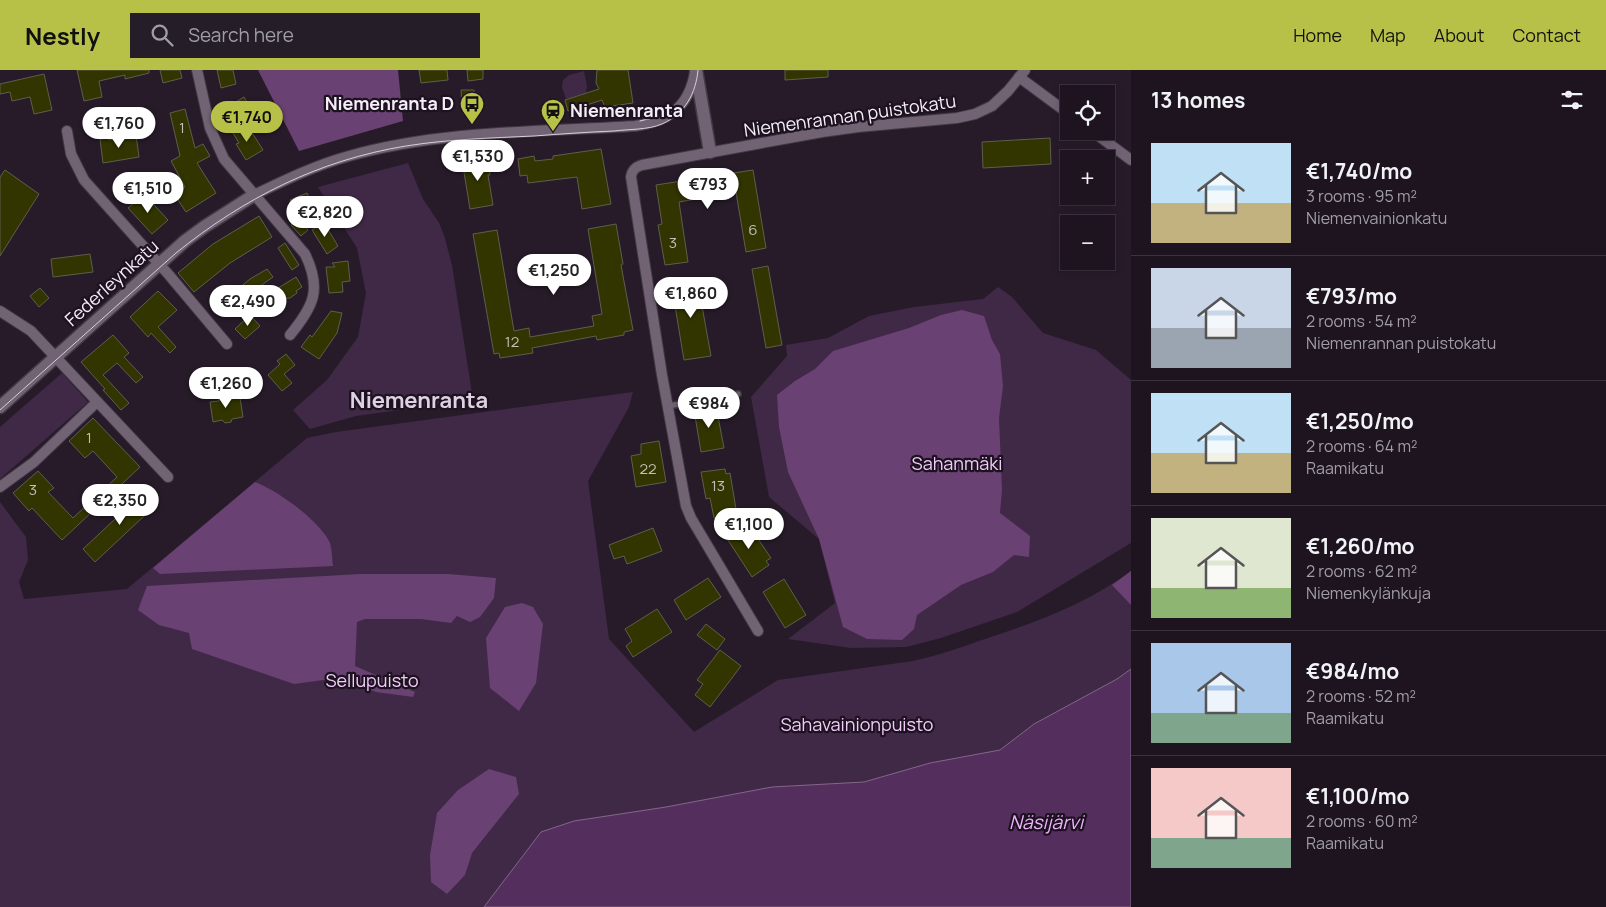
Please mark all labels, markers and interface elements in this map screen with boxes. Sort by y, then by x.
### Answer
search box [130,13,480,58]
text: Nestly [25,19,100,52]
icon: search [148,21,176,49]
text: Search here [188,22,294,48]
text: Home [1293,23,1342,47]
text: Map [1370,23,1406,47]
text: About [1434,23,1484,47]
text: Contact [1512,23,1581,47]
map controls [1060,85,1115,270]
button: locate [1060,85,1115,140]
text: 13 homes [1151,86,1245,114]
icon: filters [1558,86,1586,114]
street label: Niemenrannan puistokatu [742,88,958,142]
place label: Niemenranta D [325,91,454,115]
bus stop icon: Niemenranta D [459,91,485,125]
station icon: Niemenranta [540,98,566,132]
place label: Niemenranta [570,98,683,122]
pin: €1,740 [206,100,288,143]
pin: €1,760 [78,106,160,149]
text: €1,740 [222,106,272,128]
text: €1,760 [93,112,145,134]
house number: 1 [179,117,185,138]
pin: €1,530 [437,140,519,182]
text: €1,530 [452,145,504,167]
button: + [1060,150,1115,205]
text: €1,740/mo [1306,157,1412,185]
icon: home [1191,163,1251,223]
pin: €793 [678,168,738,210]
pin: €1,510 [107,172,189,214]
text: €793 [689,173,727,195]
text: €1,510 [123,177,173,199]
text: 3 rooms · 95 m² [1306,185,1417,207]
pin: €2,820 [284,196,366,238]
text: €2,820 [297,201,353,223]
text: Niemenvainionkatu [1306,207,1447,229]
button: − [1060,215,1115,270]
house number: 6 [748,219,758,240]
house number: 3 [669,232,677,253]
street label: Federleynkatu [59,234,163,331]
pin: €1,250 [513,254,595,296]
text: €1,250 [528,259,580,281]
pin: €1,860 [650,276,732,319]
text: €1,860 [665,282,717,304]
text: €793/mo [1306,282,1397,310]
pin: €2,490 [207,284,289,327]
icon: home [1191,288,1251,348]
text: €2,490 [220,290,276,312]
text: 2 rooms · 54 m² [1306,310,1417,332]
house number: 12 [505,331,519,352]
text: Niemenrannan puistokatu [1306,332,1496,354]
pin: €1,260 [185,366,267,409]
text: €1,260 [200,372,252,394]
district label: Niemenranta [350,385,488,415]
pin: €984 [679,386,739,429]
text: €984 [689,392,729,414]
text: €1,250/mo [1306,407,1414,435]
icon: home [1191,413,1251,473]
house number: 1 [86,427,92,448]
text: 2 rooms · 64 m² [1306,435,1417,457]
park label: Sahanmäki [912,451,1002,475]
text: Raamikatu [1306,457,1384,479]
house number: 22 [639,458,657,479]
house number: 13 [711,475,725,496]
house number: 3 [29,479,37,500]
pin: €2,350 [79,484,161,526]
text: €2,350 [93,489,147,511]
pin: €1,100 [708,508,790,550]
text: €1,100 [725,513,773,535]
text: €1,260/mo [1306,532,1415,560]
icon: home [1191,538,1251,598]
text: 2 rooms · 62 m² [1306,560,1417,582]
text: Niemenkylänkuja [1306,582,1431,604]
text: €984/mo [1306,657,1399,685]
icon: home [1191,663,1251,723]
park label: Sellupuisto [325,668,419,692]
text: 2 rooms · 52 m² [1306,685,1416,707]
text: Raamikatu [1306,707,1384,729]
park label: Sahavainionpuisto [781,712,933,736]
text: €1,100/mo [1306,782,1410,810]
icon: home [1191,788,1251,848]
water label: Näsijärvi [1009,809,1086,835]
text: 2 rooms · 60 m² [1306,810,1418,832]
text: Raamikatu [1306,832,1384,854]

